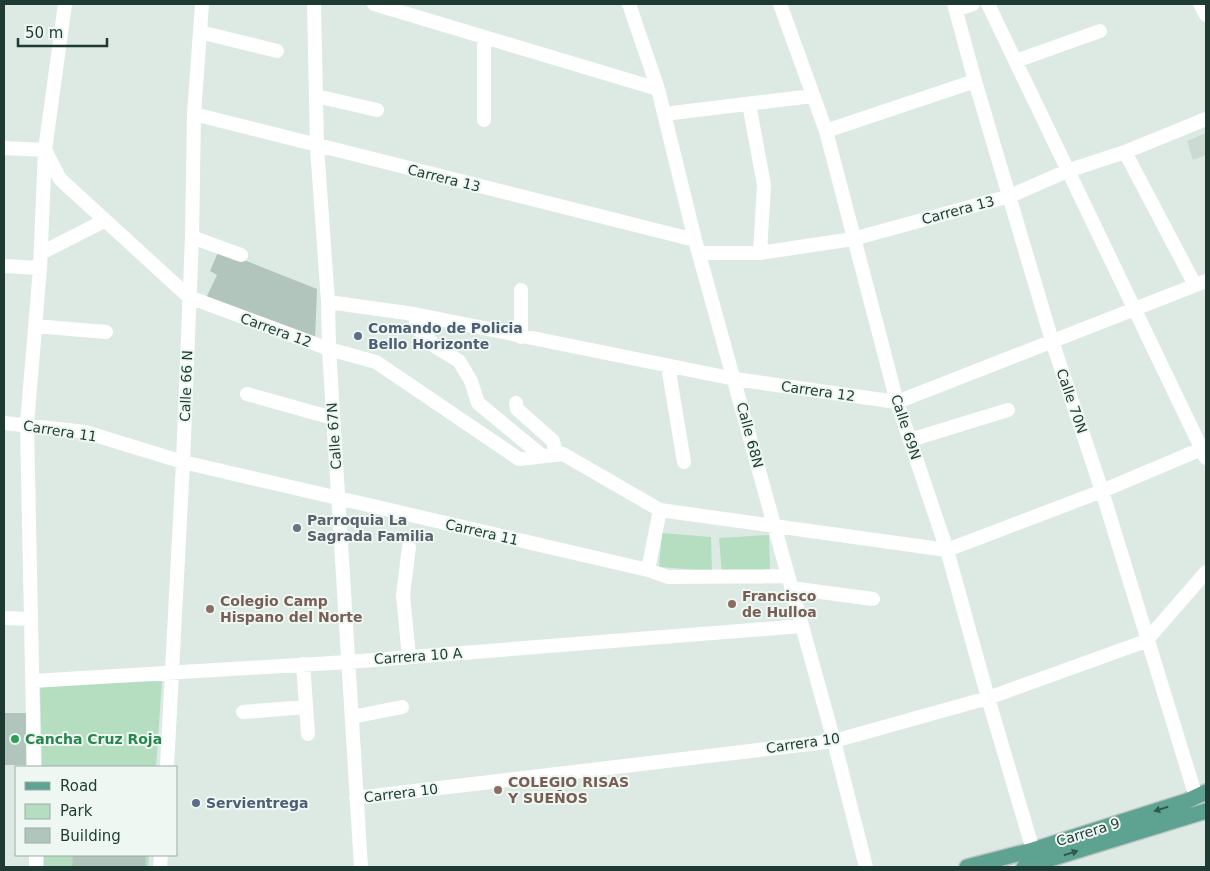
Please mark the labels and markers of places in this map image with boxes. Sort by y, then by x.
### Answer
place label: Comando de Policia Bello Horizonte [368,320,523,352]
marker: Comando de Policia Bello Horizonte [352,330,364,342]
place label: Parroquia La Sagrada Familia [307,512,434,544]
marker: Parroquia La Sagrada Familia [291,522,303,534]
place label: Francisco de Hulloa [742,588,817,620]
place label: Colegio Camp Hispano del Norte [220,593,362,625]
marker: Francisco de Hulloa [726,598,738,610]
marker: Colegio Camp Hispano del Norte [204,603,216,615]
place label: Cancha Cruz Roja [25,731,162,747]
marker: Cancha Cruz Roja [9,733,21,745]
place label: COLEGIO RISAS Y SUEÑOS [507,774,629,806]
marker: COLEGIO RISAS Y SUEÑOS [492,784,504,796]
place label: Servientrega [206,795,308,811]
marker: Servientrega [190,797,202,809]

